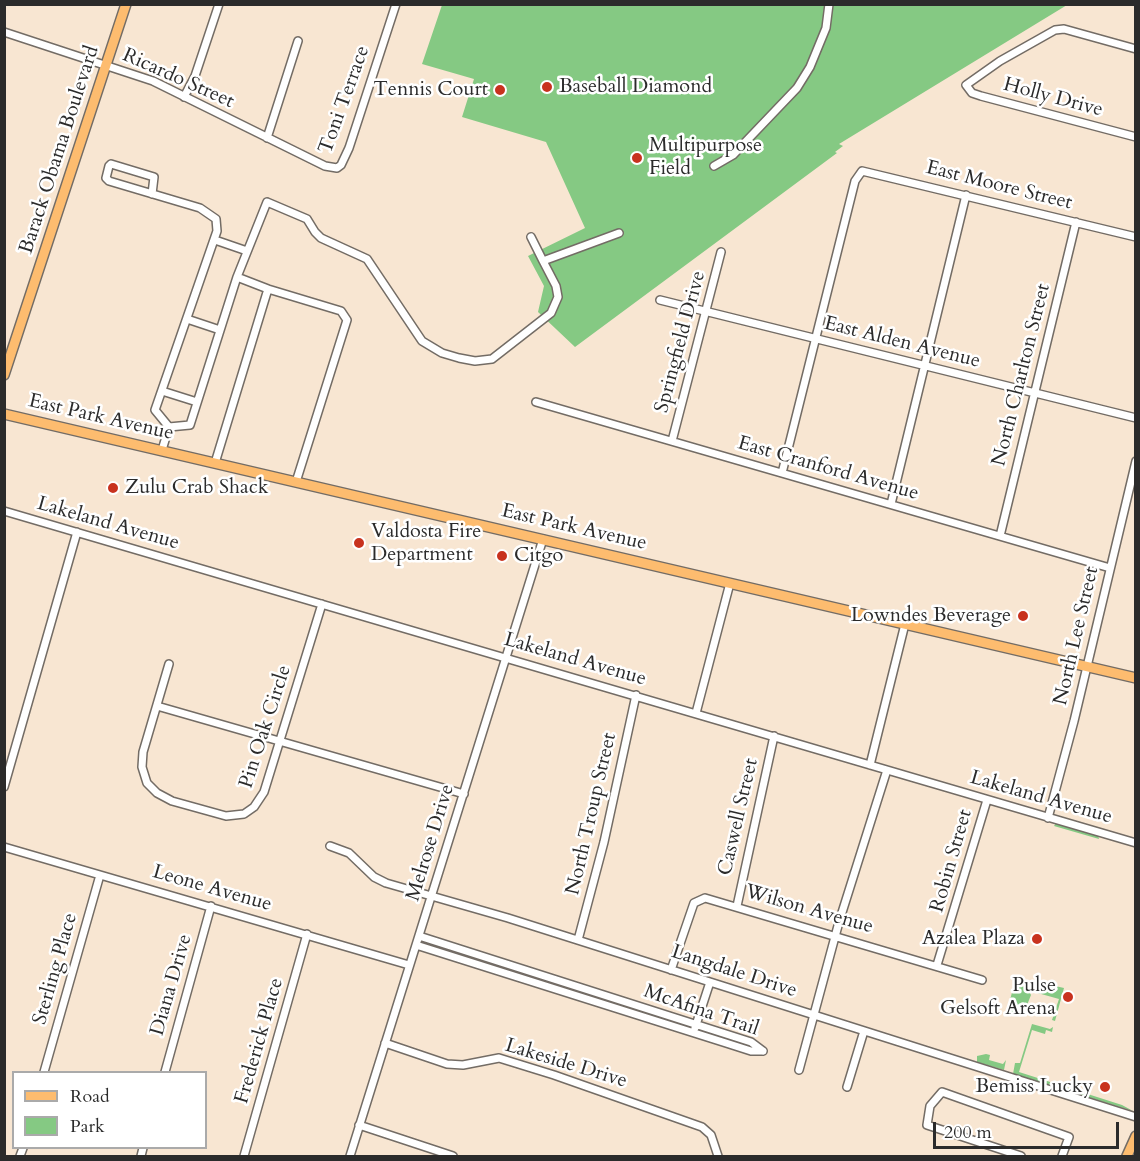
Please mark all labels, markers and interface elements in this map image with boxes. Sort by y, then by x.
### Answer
street label: Barack Obama Boulevard [15,43,105,257]
street label: Toni Terrace [314,43,376,157]
street label: Ricardo Street [119,44,237,114]
street label: Holly Drive [1001,73,1105,123]
place label: Baseball Diamond [559,75,712,99]
place label: Tennis Court [373,78,488,102]
marker: Baseball Diamond [540,80,554,94]
marker: Tennis Court [493,83,507,97]
place label: Multipurpose Field [649,134,762,181]
marker: Multipurpose Field [630,151,644,165]
street label: East Moore Street [923,156,1075,216]
street label: Springfield Drive [651,268,711,416]
street label: North Charlton Street [988,281,1056,469]
street label: East Alden Avenue [821,312,983,374]
street label: East Park Avenue [26,390,176,446]
street label: East Cranford Avenue [735,432,921,506]
place label: Zulu Crab Shack [125,476,268,500]
marker: Zulu Crab Shack [106,481,120,495]
street label: Lakeland Avenue [34,492,182,556]
street label: East Park Avenue [499,500,649,556]
place label: Valdosta Fire Department [371,520,481,567]
marker: Valdosta Fire Department [352,536,366,550]
place label: Citgo [514,544,563,568]
marker: Citgo [495,549,509,563]
street label: North Lee Street [1049,564,1105,708]
place label: Lowndes Beverage [851,604,1011,628]
marker: Lowndes Beverage [1016,609,1030,623]
street label: Lakeland Avenue [501,628,649,692]
street label: Pin Oak Circle [235,663,297,791]
street label: North Troup Street [562,731,622,897]
street label: Caswell Street [714,756,764,878]
street label: Lakeland Avenue [967,766,1115,830]
street label: Melrose Drive [402,782,460,904]
street label: Robin Street [926,807,978,915]
street label: Leone Avenue [150,861,274,917]
street label: Wilson Avenue [742,880,876,940]
street label: Sterling Place [29,910,83,1028]
place label: Azalea Plaza [922,927,1025,951]
street label: Diana Drive [146,932,198,1038]
marker: Azalea Plaza [1030,932,1044,946]
street label: Langdale Drive [668,940,800,1004]
place label: Pulse Gelsoft Arena [940,974,1056,1021]
street label: Frederick Place [231,976,289,1106]
street label: McAfina Trail [640,980,762,1042]
marker: Pulse Gelsoft Arena [1061,990,1075,1004]
street label: Lakeside Drive [502,1034,630,1094]
legend [12,1071,207,1149]
place label: Bemiss Lucky [976,1075,1093,1099]
marker: Bemiss Lucky [1098,1080,1112,1094]
text: Road [70,1084,110,1109]
scale bar [936,1110,1122,1148]
text: Park [70,1114,105,1139]
text: 200 m [944,1120,992,1145]

